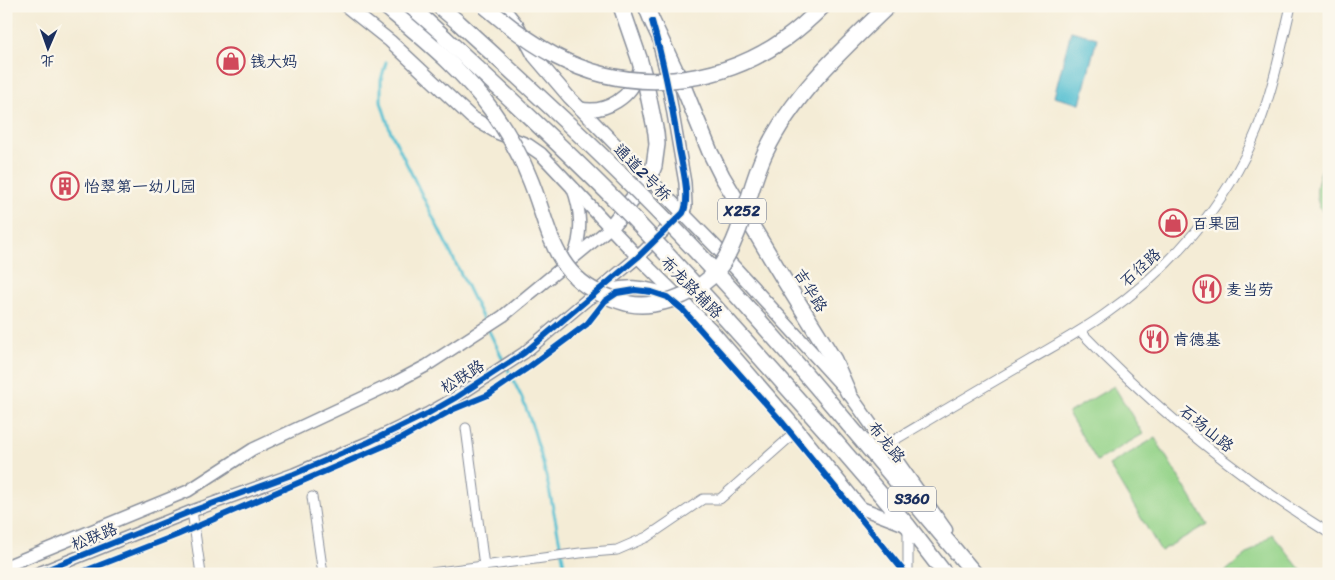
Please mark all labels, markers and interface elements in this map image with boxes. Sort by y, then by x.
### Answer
north arrow [22,22,72,72]
shop icon: 钱大妈 [216,46,246,76]
place label: 钱大妈 [250,47,298,76]
text: 北 [40,48,55,73]
street label: 通道2号桥 [607,136,679,208]
building icon: 怡翠第一幼儿园 [50,171,80,201]
place label: 怡翠第一幼儿园 [84,172,196,201]
road number: X252 [718,198,766,224]
shop icon: 百果园 [1158,208,1188,238]
place label: 百果园 [1192,209,1240,238]
street label: 石径路 [1113,241,1168,294]
street label: 布龙路辅路 [653,249,730,326]
street label: 吉华路 [786,262,836,318]
restaurant icon: 麦当劳 [1192,274,1222,304]
place label: 麦当劳 [1226,275,1274,304]
restaurant icon: 肯德基 [1139,324,1169,354]
place label: 肯德基 [1173,325,1221,354]
street label: 松联路 [434,351,490,401]
street label: 石场山路 [1173,397,1241,460]
street label: 布龙路 [860,415,913,470]
road number: S360 [888,486,936,512]
street label: 松联路 [66,514,122,559]

